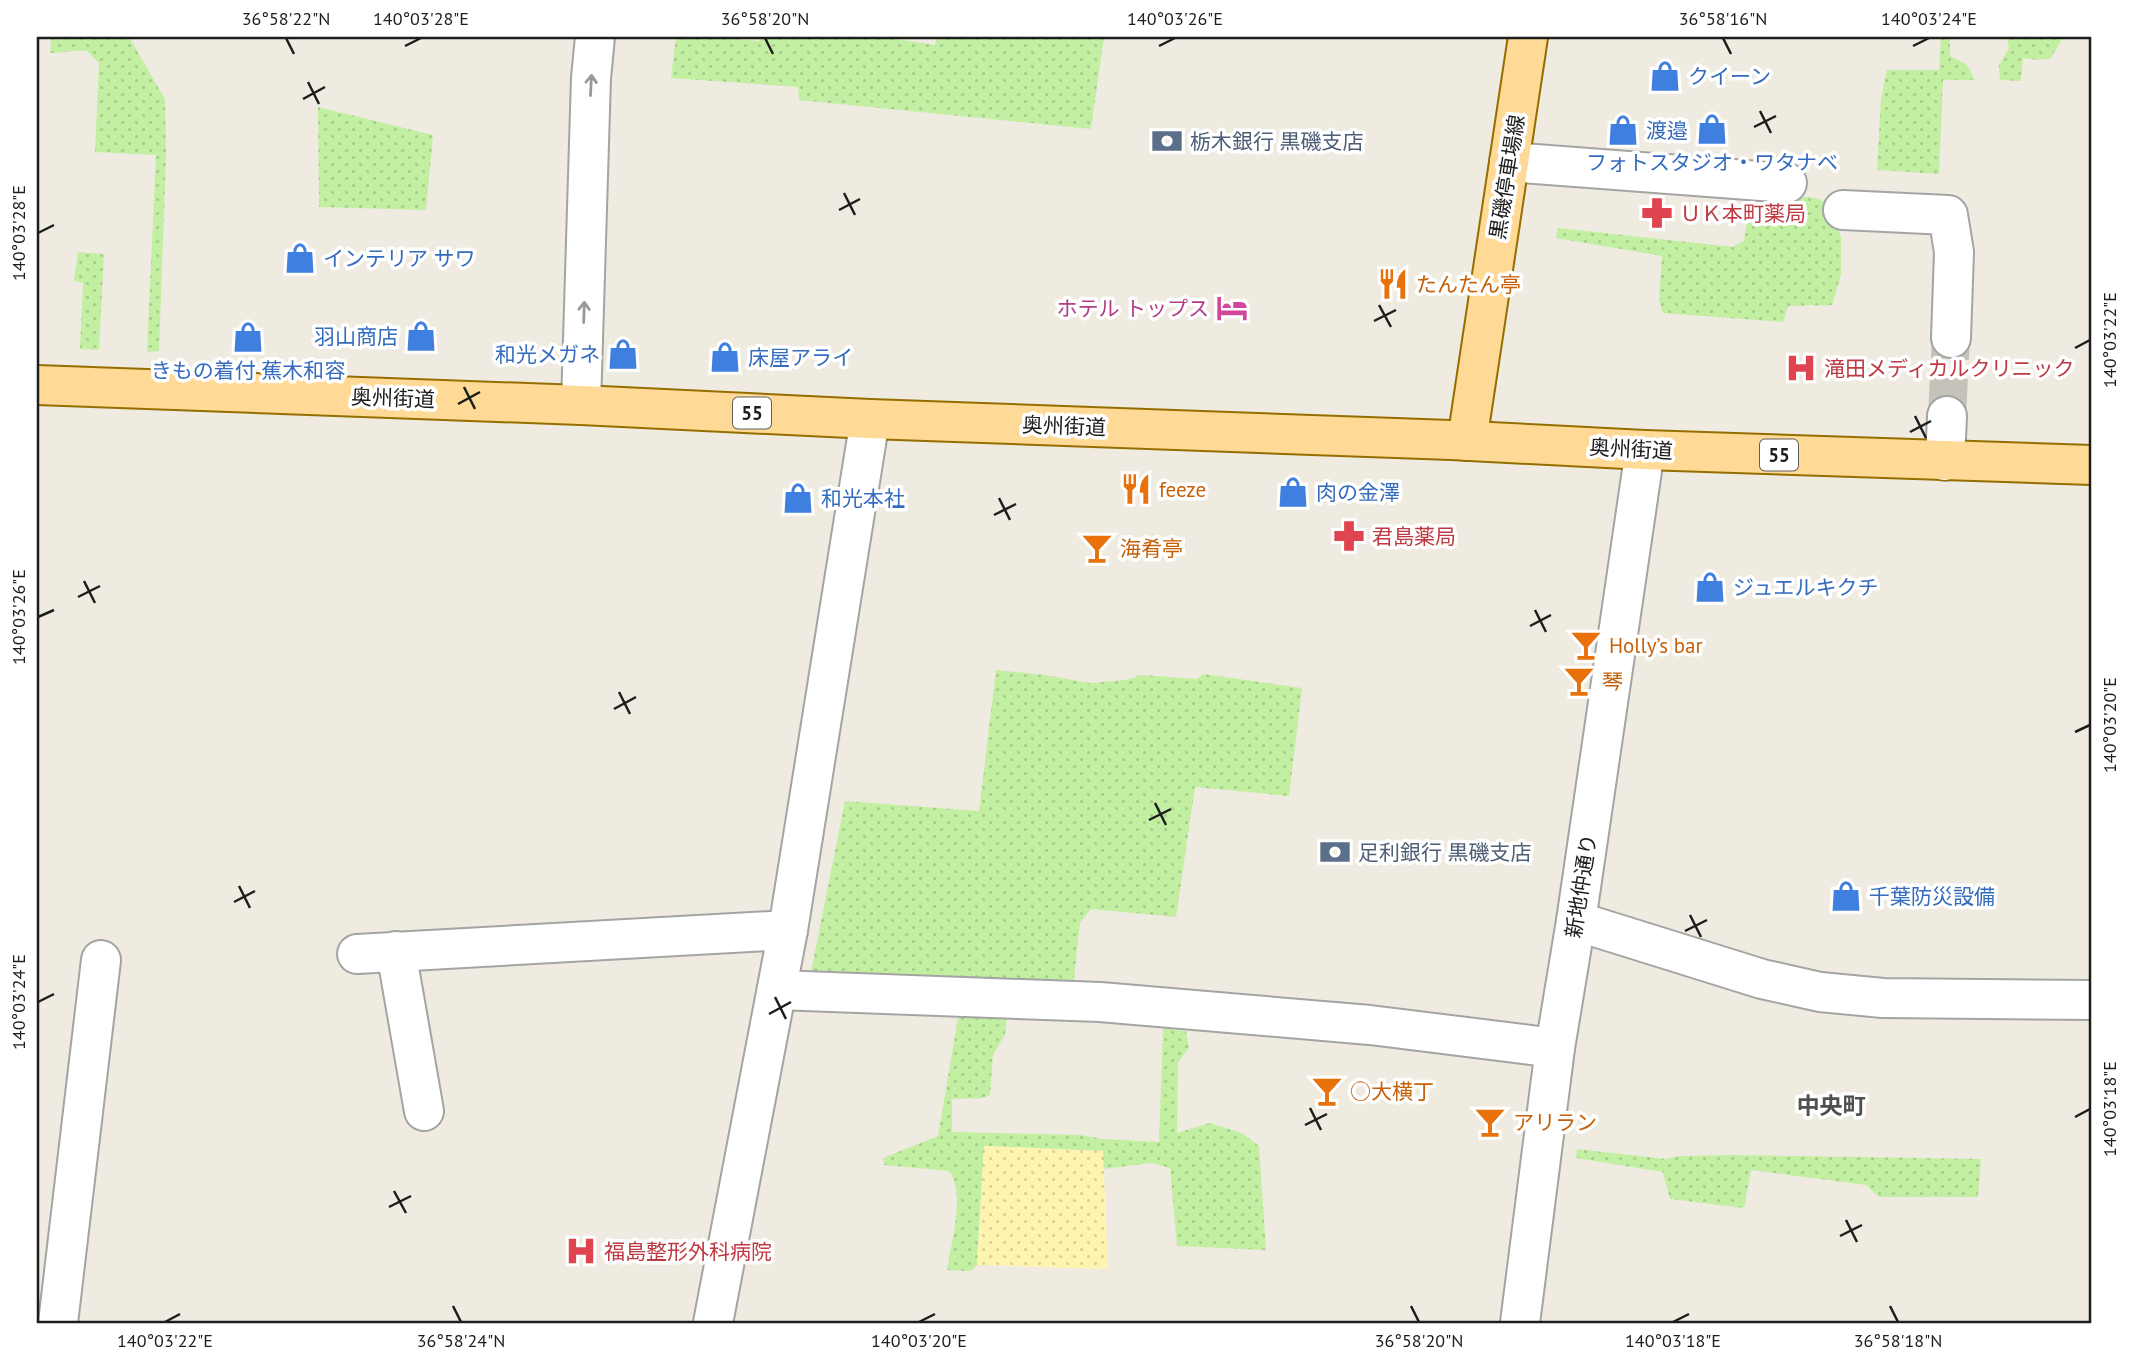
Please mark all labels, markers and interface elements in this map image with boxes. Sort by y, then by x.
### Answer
text: 36°58'22"N [242,7,330,30]
text: 140°03'28"E [373,7,469,30]
text: 36°58'20"N [721,7,809,30]
text: 140°03'26"E [1127,7,1223,30]
text: 36°58'16"N [1679,7,1767,30]
text: 140°03'24"E [1881,7,1977,30]
shop icon: クイーン [1648,59,1682,93]
place label: クイーン [1688,63,1771,90]
one-way arrow [584,73,597,96]
shop icon: フォトスタジオ・ワタナベ [1695,112,1729,146]
street label: 黒磯停車場線 [1484,113,1530,241]
shop icon: 渡邉 [1606,113,1640,147]
place label: 渡邉 [1646,117,1688,144]
bank icon: 栃木銀行 黒磯支店 [1150,124,1184,158]
place label: 栃木銀行 黒磯支店 [1190,128,1364,155]
place label: フォトスタジオ・ワタナベ [1586,149,1838,176]
text: 140°03'28"E [7,185,30,281]
pharmacy icon: ＵＫ本町薬局 [1640,196,1674,230]
place label: ＵＫ本町薬局 [1680,200,1806,227]
shop icon: インテリア サワ [283,241,317,275]
place label: インテリア サワ [323,245,476,272]
restaurant icon: たんたん亭 [1376,267,1410,301]
place label: たんたん亭 [1416,271,1521,298]
hotel icon: ホテル トップス [1215,291,1249,325]
text: 140°03'22"E [2098,292,2121,388]
place label: ホテル トップス [1056,295,1209,322]
one-way arrow [577,301,591,324]
shop icon: 羽山商店 [404,319,438,353]
shop icon: きもの着付 蕉木和容 [231,320,265,354]
place label: 羽山商店 [314,323,398,350]
shop icon: 和光メガネ [606,337,640,371]
shop icon: 床屋アライ [708,340,742,374]
place label: 和光メガネ [495,341,600,368]
place label: 床屋アライ [748,344,853,371]
hospital icon: 滝田メディカルクリニック [1784,351,1818,385]
place label: 滝田メディカルクリニック [1824,355,2075,382]
place label: きもの着付 蕉木和容 [151,357,345,384]
street label: 奥州街道 [351,383,435,413]
road number: 55 [733,398,771,428]
street label: 奥州街道 [1022,411,1106,441]
street label: 奥州街道 [1588,433,1674,465]
road number: 55 [1760,440,1798,470]
restaurant icon: feeze [1119,472,1153,506]
shop icon: 肉の金澤 [1276,475,1310,509]
place label: feeze [1159,476,1206,503]
place label: 肉の金澤 [1316,479,1400,506]
shop icon: 和光本社 [781,481,815,515]
place label: 和光本社 [821,485,905,512]
pharmacy icon: 君島薬局 [1332,519,1366,553]
place label: 君島薬局 [1372,523,1456,550]
bar icon: 海肴亭 [1080,531,1114,565]
place label: 海肴亭 [1120,535,1183,562]
text: 140°03'26"E [7,569,30,665]
shop icon: ジュエルキクチ [1693,570,1727,604]
place label: ジュエルキクチ [1733,574,1879,601]
bar icon: Holly’s bar [1569,628,1603,662]
place label: Holly’s bar [1609,632,1703,659]
bar icon: 琴 [1562,664,1596,698]
place label: 琴 [1602,668,1623,695]
text: 140°03'20"E [2098,677,2121,773]
street label: 新地仲通り [1559,832,1603,940]
bank icon: 足利銀行 黒磯支店 [1318,835,1352,869]
place label: 足利銀行 黒磯支店 [1358,839,1532,866]
shop icon: 千葉防災設備 [1829,879,1863,913]
place label: 千葉防災設備 [1869,883,1995,910]
text: 140°03'24"E [7,954,30,1050]
text: 140°03'18"E [2098,1061,2121,1157]
bar icon: ○大横丁 [1310,1074,1344,1108]
place label: ○大横丁 [1350,1078,1434,1105]
district label: 中央町 [1797,1091,1866,1120]
bar icon: アリラン [1473,1105,1507,1139]
place label: アリラン [1513,1109,1597,1136]
hospital icon: 福島整形外科病院 [564,1234,598,1268]
place label: 福島整形外科病院 [604,1238,772,1265]
text: 140°03'22"E [117,1329,213,1352]
text: 36°58'24"N [417,1329,505,1352]
text: 140°03'20"E [871,1329,967,1352]
text: 36°58'20"N [1375,1329,1463,1352]
text: 140°03'18"E [1625,1329,1721,1352]
text: 36°58'18"N [1854,1329,1942,1352]

